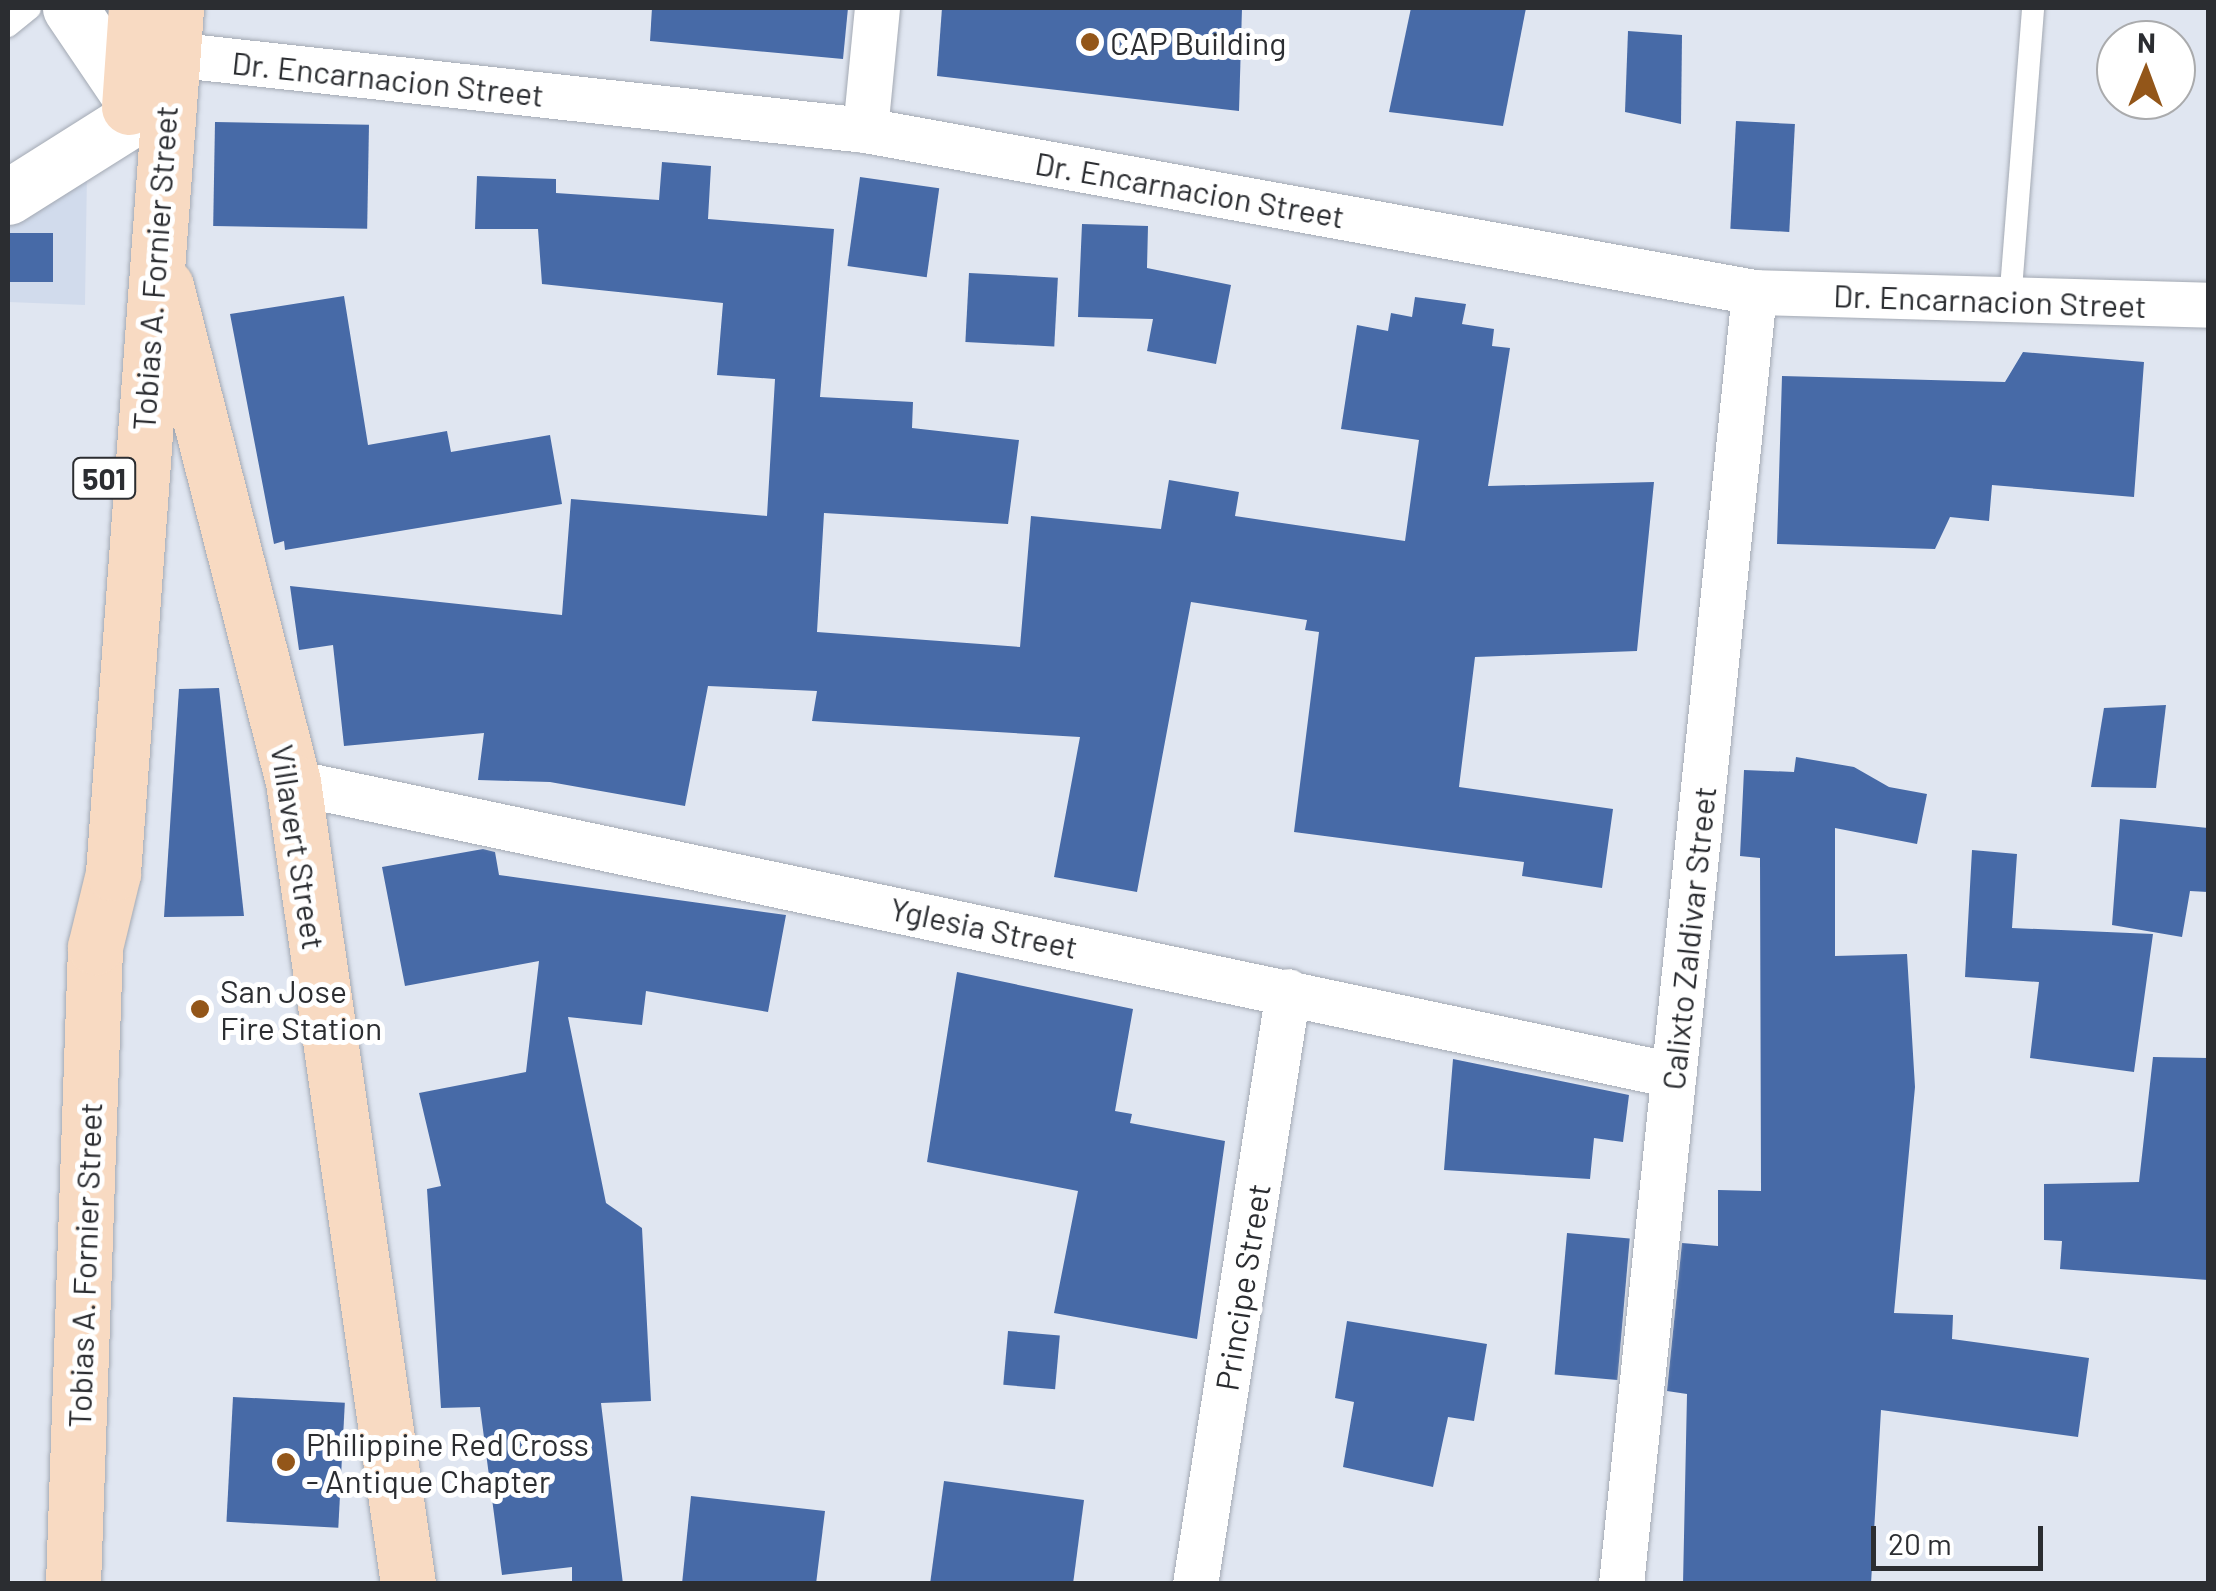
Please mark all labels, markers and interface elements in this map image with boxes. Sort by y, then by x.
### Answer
north arrow [2096,20,2196,120]
place label: CAP Building [1110,23,1286,61]
text: N [2137,25,2156,59]
marker: CAP Building [1079,31,1101,53]
street label: Dr. Encarnacion Street [230,43,546,113]
street label: Tobias A. Fornier Street [123,104,185,432]
street label: Dr. Encarnacion Street [1032,143,1348,235]
street label: Dr. Encarnacion Street [1833,275,2147,325]
road number: 501 [72,453,136,503]
street label: Villavert Street [264,742,334,952]
street label: Calixto Zaldivar Street [1653,784,1723,1092]
street label: Yglesia Street [887,888,1081,966]
place label: San Jose Fire Station [220,972,382,1047]
marker: San Jose Fire Station [189,998,211,1020]
street label: Tobias A. Fornier Street [59,1102,109,1428]
street label: Principe Street [1207,1181,1277,1393]
place label: Philippine Red Cross - Antique Chapter [306,1425,589,1500]
marker: Philippine Red Cross - Antique Chapter [275,1451,297,1473]
scale bar [1876,1506,2048,1568]
text: 20 m [1888,1525,1952,1561]

